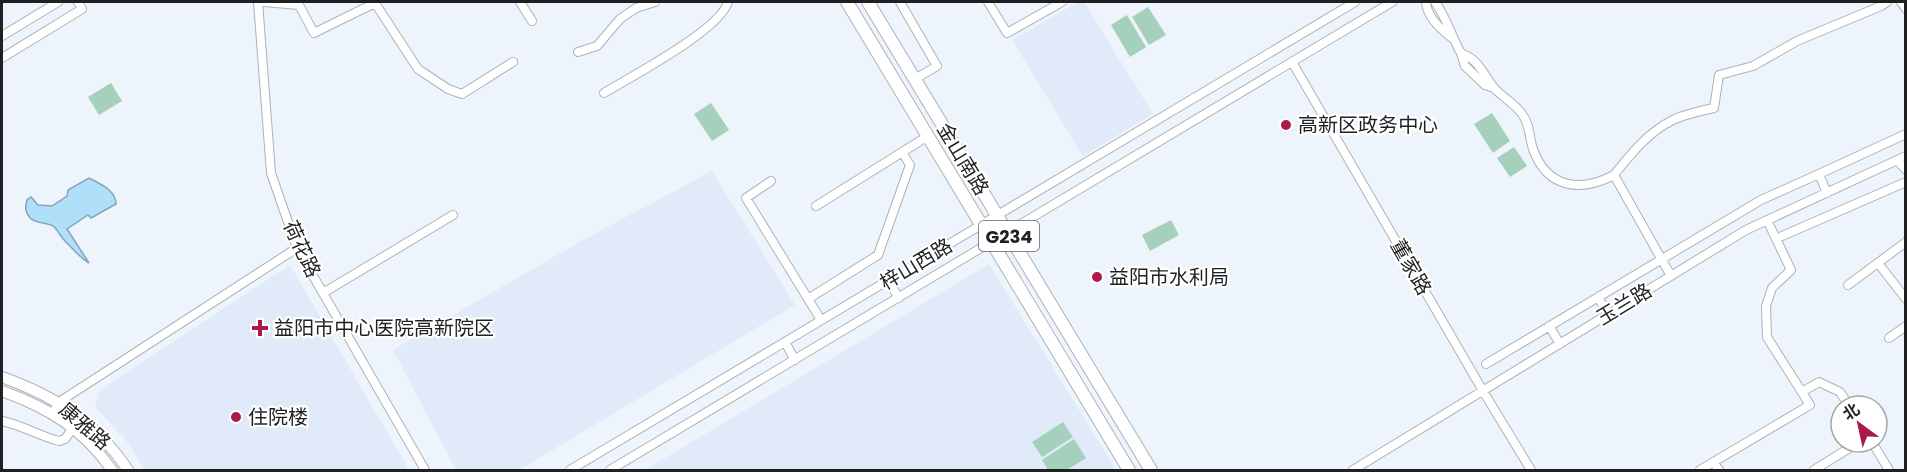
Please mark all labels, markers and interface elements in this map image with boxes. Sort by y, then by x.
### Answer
place label: 高新区政务中心 [1298,111,1438,139]
street label: 金山南路 [930,118,996,200]
marker: 高新区政务中心 [1279,118,1293,132]
street label: 荷花路 [277,216,327,282]
road number: G234 [979,221,1039,251]
street label: 梓山西路 [875,231,957,297]
street label: 董家路 [1384,234,1438,300]
place label: 益阳市水利局 [1109,263,1229,291]
marker: 益阳市水利局 [1090,270,1104,284]
street label: 玉兰路 [1591,277,1657,331]
place label: 益阳市中心医院高新院区 [274,314,494,342]
marker: 益阳市中心医院高新院区 [251,319,269,337]
north arrow [1829,394,1889,454]
street label: 康雅路 [53,396,117,456]
text: 北 [1838,398,1864,426]
place label: 住院楼 [248,403,308,431]
marker: 住院楼 [229,410,243,424]

